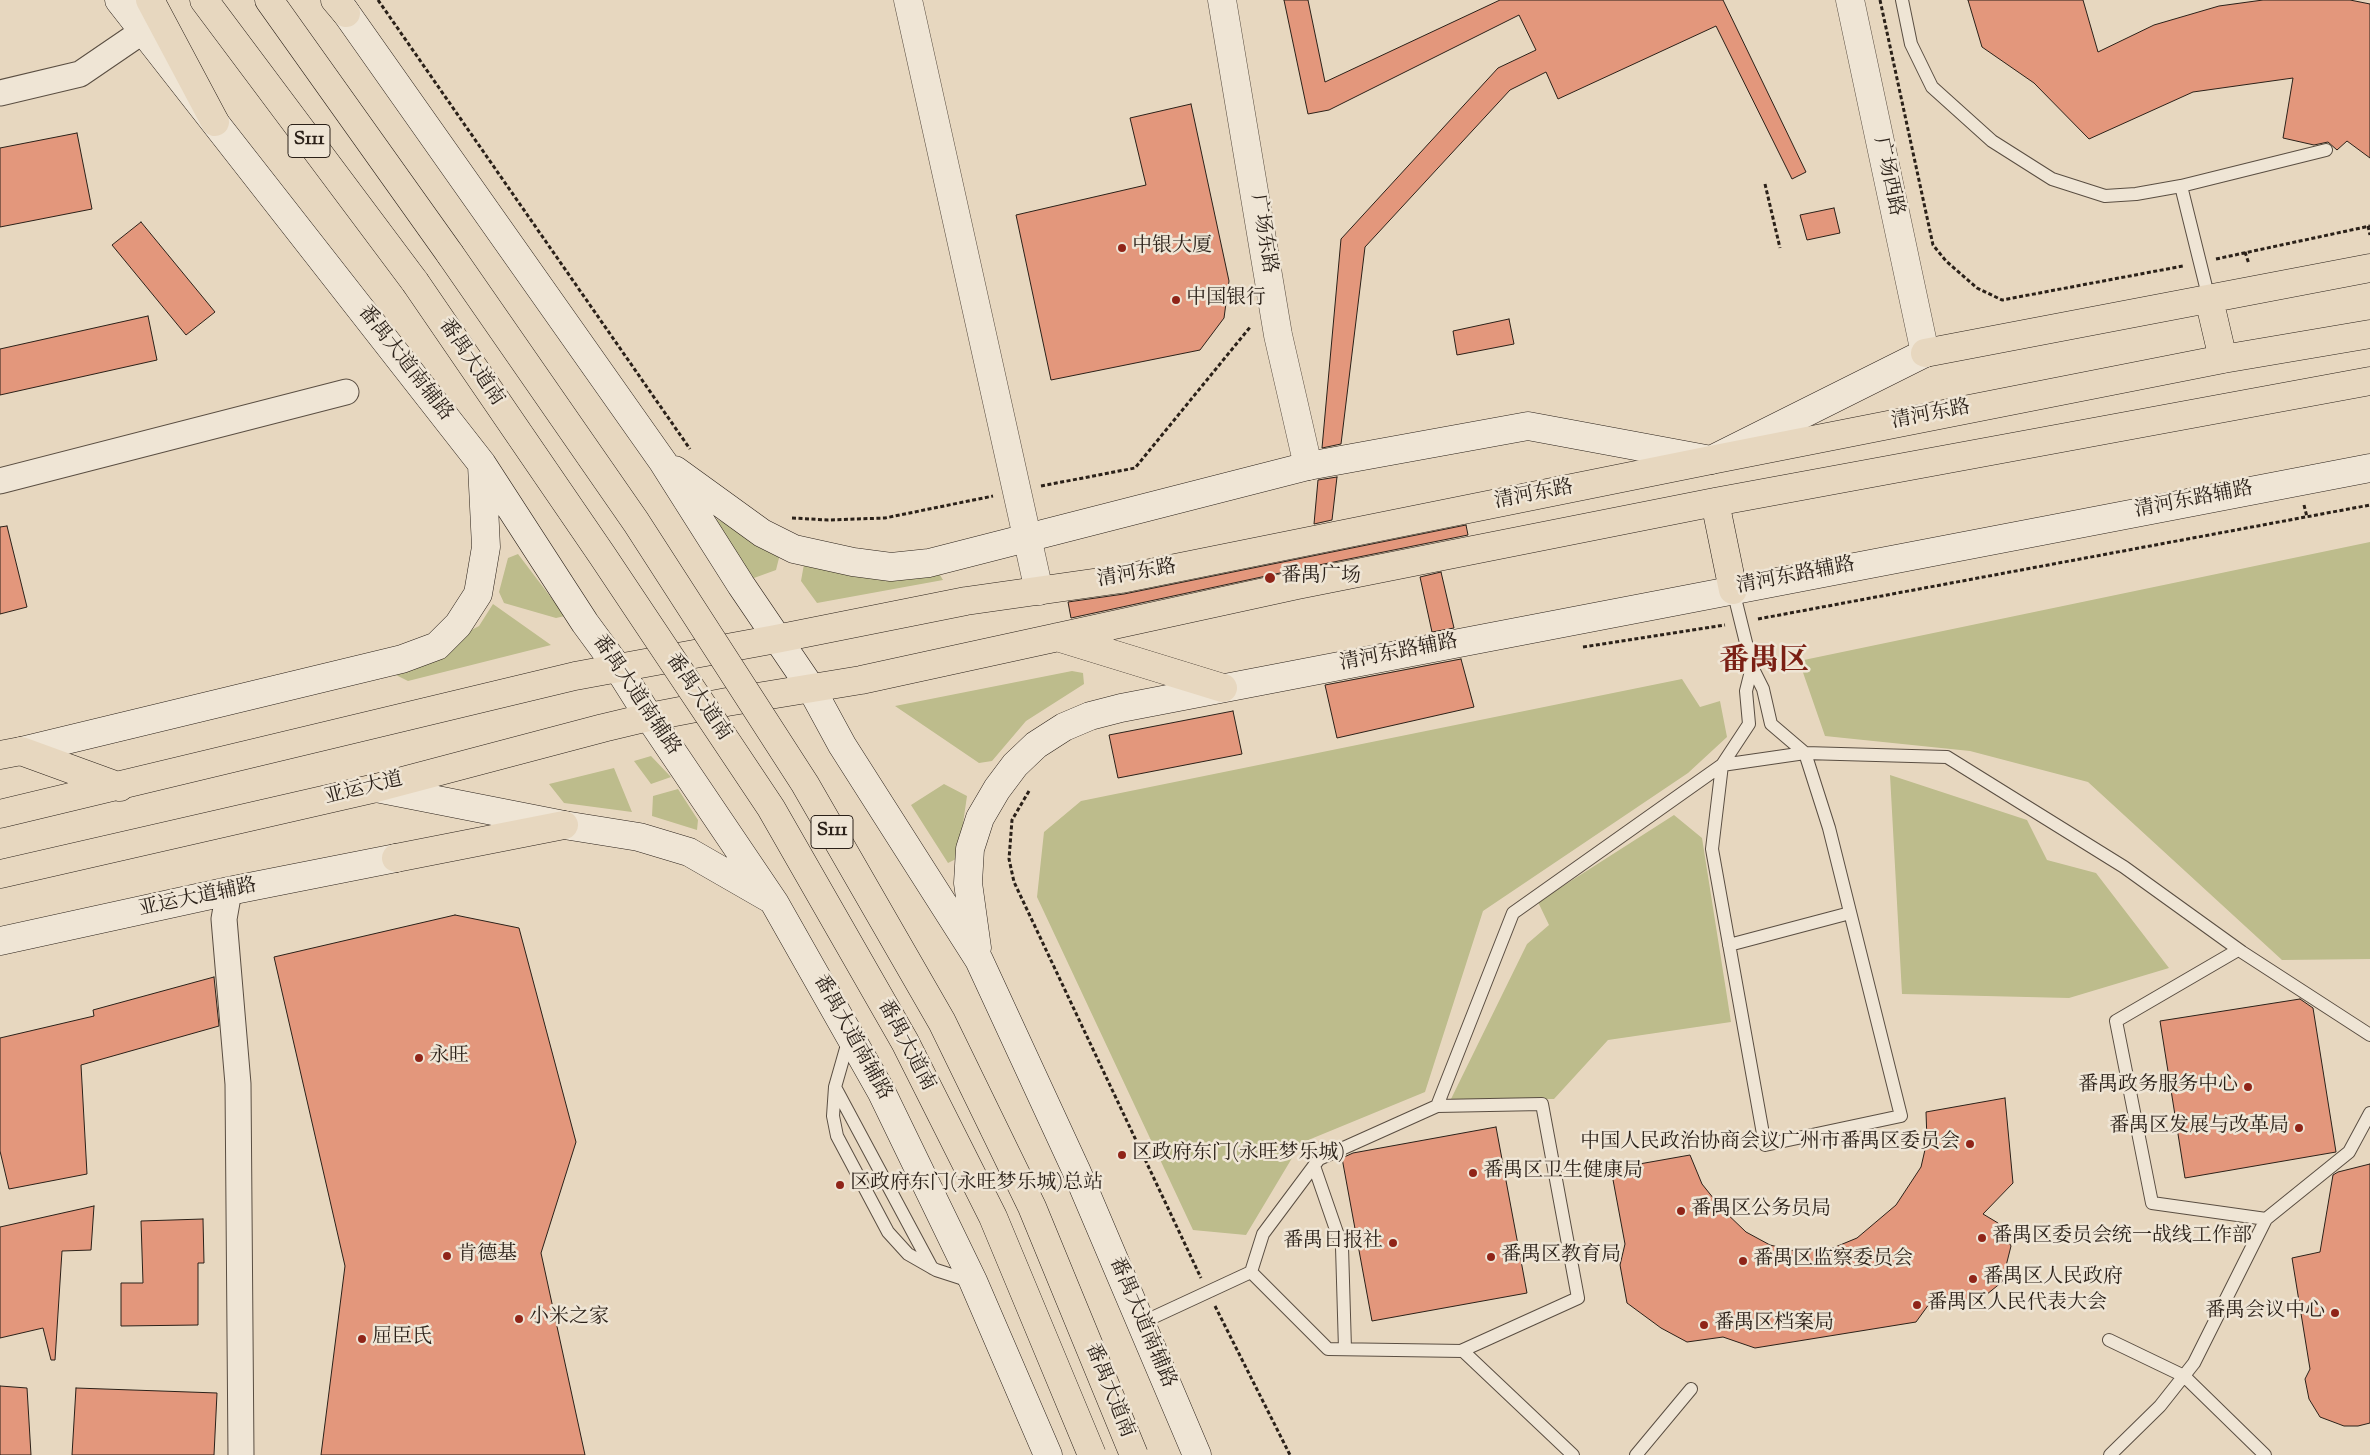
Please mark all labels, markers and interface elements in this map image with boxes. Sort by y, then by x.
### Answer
road number: S111 [288,124,330,158]
street label: 广场西路 [1867,135,1907,219]
street label: 广场东路 [1244,193,1280,275]
place label: 中银大厦 [1132,236,1212,260]
marker: 中银大厦 [1116,242,1128,254]
place label: 中国银行 [1186,288,1266,312]
marker: 中国银行 [1170,294,1182,306]
street label: 番禺大道南辅路 [351,301,457,427]
street label: 番禺大道南 [432,315,508,411]
street label: 清河东路 [1889,397,1973,435]
street label: 清河东路 [1492,477,1576,515]
street label: 清河东路辅路 [2133,478,2255,524]
street label: 清河东路辅路 [1735,554,1857,600]
street label: 清河东路 [1096,556,1178,594]
place label: 番禺广场 [1281,566,1361,590]
marker: 番禺广场 [1263,571,1277,585]
street label: 番禺大道南辅路 [586,631,684,761]
street label: 清河东路辅路 [1338,631,1460,677]
district label: 番禺区 [1719,646,1809,682]
street label: 番禺大道南 [659,650,735,746]
street label: 亚运大道 [322,769,406,811]
road number: S111 [811,816,853,849]
street label: 亚运大道辅路 [137,875,259,923]
street label: 番禺大道南辅路 [807,971,895,1105]
street label: 番禺大道南 [871,996,939,1096]
place label: 永旺 [429,1046,469,1070]
marker: 永旺 [413,1052,425,1064]
place label: 番禺政务服务中心 [2078,1075,2238,1099]
marker: 番禺政务服务中心 [2242,1081,2254,1093]
place label: 番禺区发展与改革局 [2109,1116,2289,1140]
marker: 番禺区发展与改革局 [2293,1122,2305,1134]
place label: 中国人民政治协商会议广州市番禺区委员会 [1580,1132,1960,1156]
marker: 中国人民政治协商会议广州市番禺区委员会 [1964,1138,1976,1150]
place label: 区政府东门(永旺梦乐城) [1132,1143,1345,1167]
marker: 区政府东门(永旺梦乐城) [1116,1149,1128,1161]
place label: 番禺区卫生健康局 [1483,1161,1643,1185]
marker: 番禺区卫生健康局 [1467,1167,1479,1179]
place label: 区政府东门(永旺梦乐城)总站 [850,1173,1103,1197]
marker: 区政府东门(永旺梦乐城)总站 [834,1179,846,1191]
place label: 番禺区公务员局 [1691,1199,1831,1223]
marker: 番禺区公务员局 [1675,1205,1687,1217]
place label: 番禺区委员会统一战线工作部 [1992,1226,2252,1250]
place label: 番禺日报社 [1283,1231,1383,1255]
marker: 番禺区委员会统一战线工作部 [1976,1232,1988,1244]
marker: 番禺日报社 [1387,1237,1399,1249]
place label: 肯德基 [457,1244,517,1268]
place label: 番禺区教育局 [1501,1245,1621,1269]
place label: 番禺区监察委员会 [1753,1249,1913,1273]
marker: 肯德基 [441,1250,453,1262]
marker: 番禺区教育局 [1485,1251,1497,1263]
street label: 番禺大道南辅路 [1103,1254,1179,1392]
marker: 番禺区监察委员会 [1737,1255,1749,1267]
place label: 番禺区人民政府 [1983,1267,2123,1291]
marker: 番禺区人民政府 [1967,1273,1979,1285]
place label: 番禺区人民代表大会 [1927,1293,2107,1317]
marker: 番禺区人民代表大会 [1911,1299,1923,1311]
place label: 番禺会议中心 [2205,1301,2325,1325]
place label: 小米之家 [529,1307,609,1331]
marker: 番禺会议中心 [2329,1307,2341,1319]
marker: 小米之家 [513,1313,525,1325]
place label: 番禺区档案局 [1714,1313,1834,1337]
marker: 番禺区档案局 [1698,1319,1710,1331]
place label: 屈臣氏 [372,1327,432,1351]
marker: 屈臣氏 [356,1333,368,1345]
street label: 番禺大道南 [1078,1340,1138,1442]

